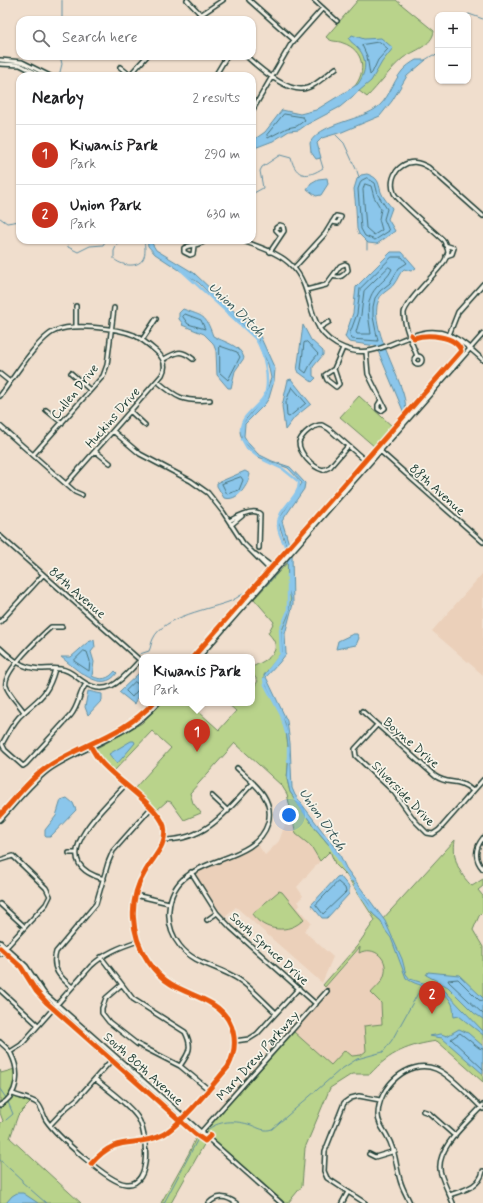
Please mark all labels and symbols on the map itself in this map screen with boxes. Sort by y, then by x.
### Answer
water label: Union Ditch [204,278,269,341]
street label: Cullen Drive [48,361,103,423]
street label: Huckins Drive [82,384,144,452]
street label: 88th Avenue [405,460,469,520]
street label: 84th Avenue [45,564,109,623]
street label: Boyne Drive [379,714,443,772]
pin: 1 [184,719,210,752]
street label: Silverside Drive [367,758,438,830]
water label: Union Ditch [295,785,350,855]
your location [279,805,299,825]
street label: South Spruce Drive [226,909,312,989]
pin: 2 [419,981,445,1014]
street label: Mary Drew Parkway [213,1007,304,1105]
street label: South 80th Avenue [100,1029,186,1109]

